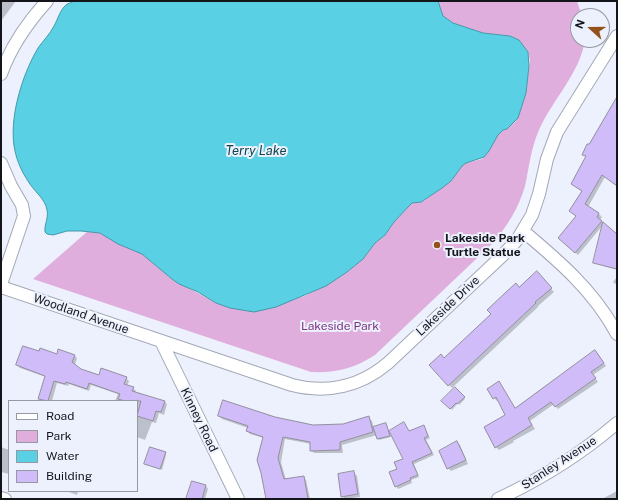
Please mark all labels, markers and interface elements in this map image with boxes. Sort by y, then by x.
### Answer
north arrow [570,8,610,48]
text: N [573,18,587,30]
water label: Terry Lake [225,143,287,159]
place label: Lakeside Park Turtle Statue [445,231,525,259]
marker: Lakeside Park Turtle Statue [432,240,442,250]
street label: Lakeside Drive [413,273,483,339]
street label: Woodland Avenue [31,291,131,337]
park label: Lakeside Park [301,319,379,333]
street label: Kinney Road [177,386,221,454]
legend [8,400,138,492]
text: Road [46,409,74,423]
text: Park [46,429,72,443]
street label: Stanley Avenue [519,433,599,493]
text: Water [46,449,79,463]
text: Building [46,469,92,483]

